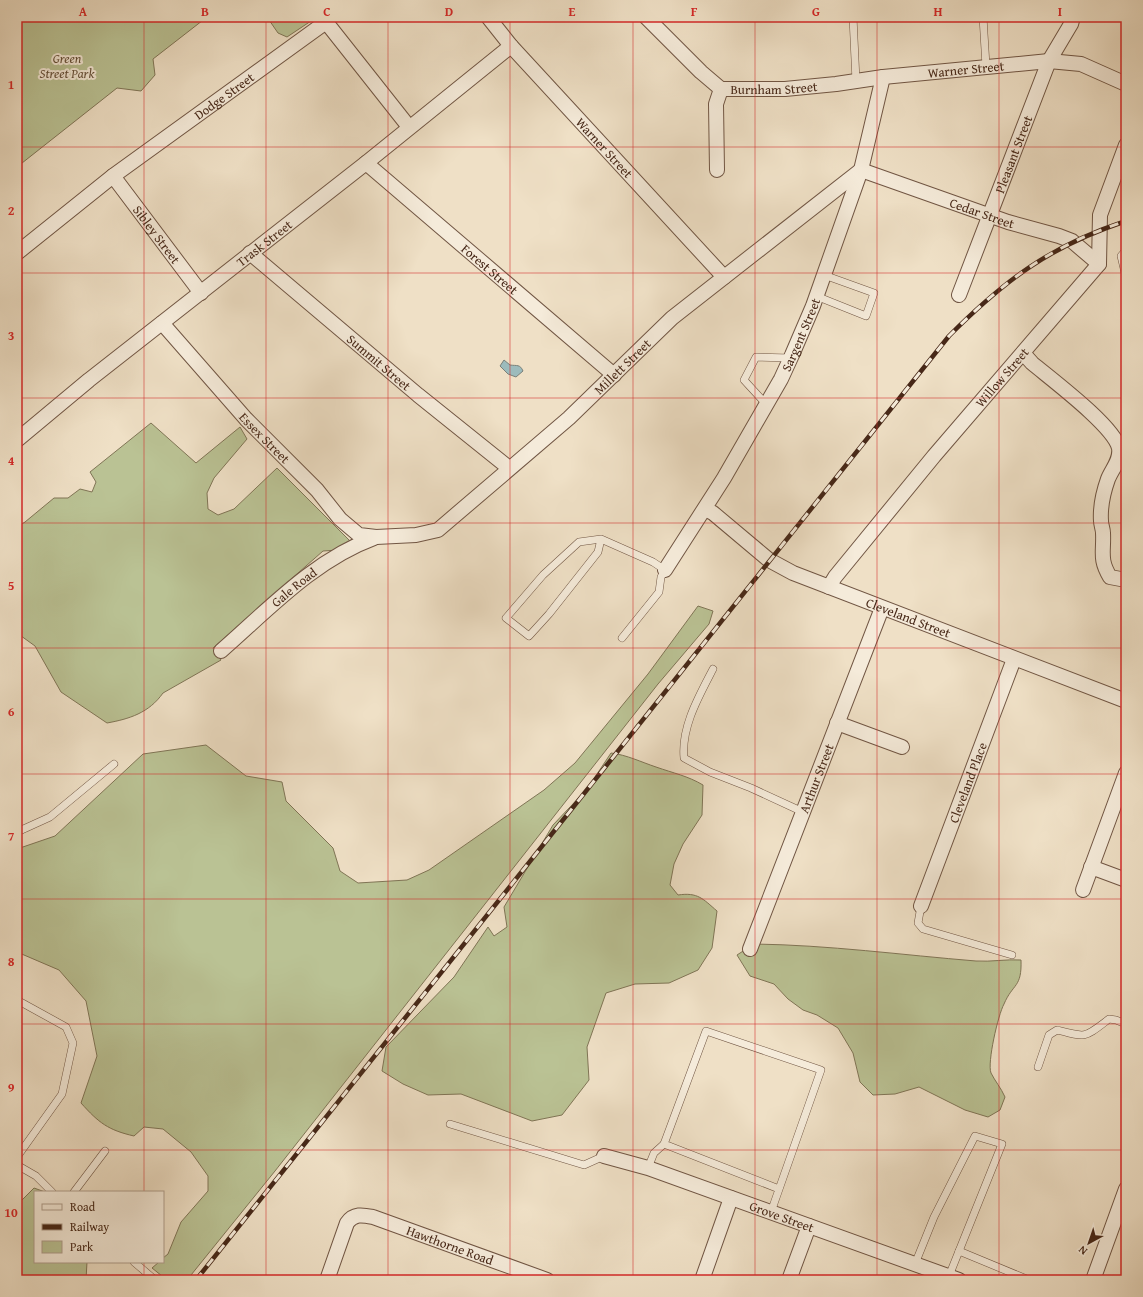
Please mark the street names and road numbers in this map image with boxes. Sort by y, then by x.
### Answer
street label: Warner Street [927,56,1005,83]
street label: Dodge Street [190,68,258,124]
street label: Burnham Street [730,77,819,99]
street label: Pleasant Street [990,112,1037,196]
street label: Warner Street [571,113,637,183]
street label: Cedar Street [947,193,1017,233]
street label: Sibley Street [128,201,185,268]
street label: Trask Street [232,215,297,271]
street label: Forest Street [457,240,522,299]
street label: Sargent Street [777,295,825,375]
street label: Summit Street [343,330,415,395]
street label: Millett Street [590,334,656,399]
street label: Willow Street [971,343,1034,412]
street label: Essex Street [234,408,294,468]
street label: Gale Road [267,563,321,612]
street label: Cleveland Street [863,593,954,643]
street label: Arthur Street [794,740,839,816]
street label: Cleveland Place [944,740,992,826]
street label: Grove Street [747,1196,817,1237]
street label: Hawthorne Road [404,1221,496,1270]

